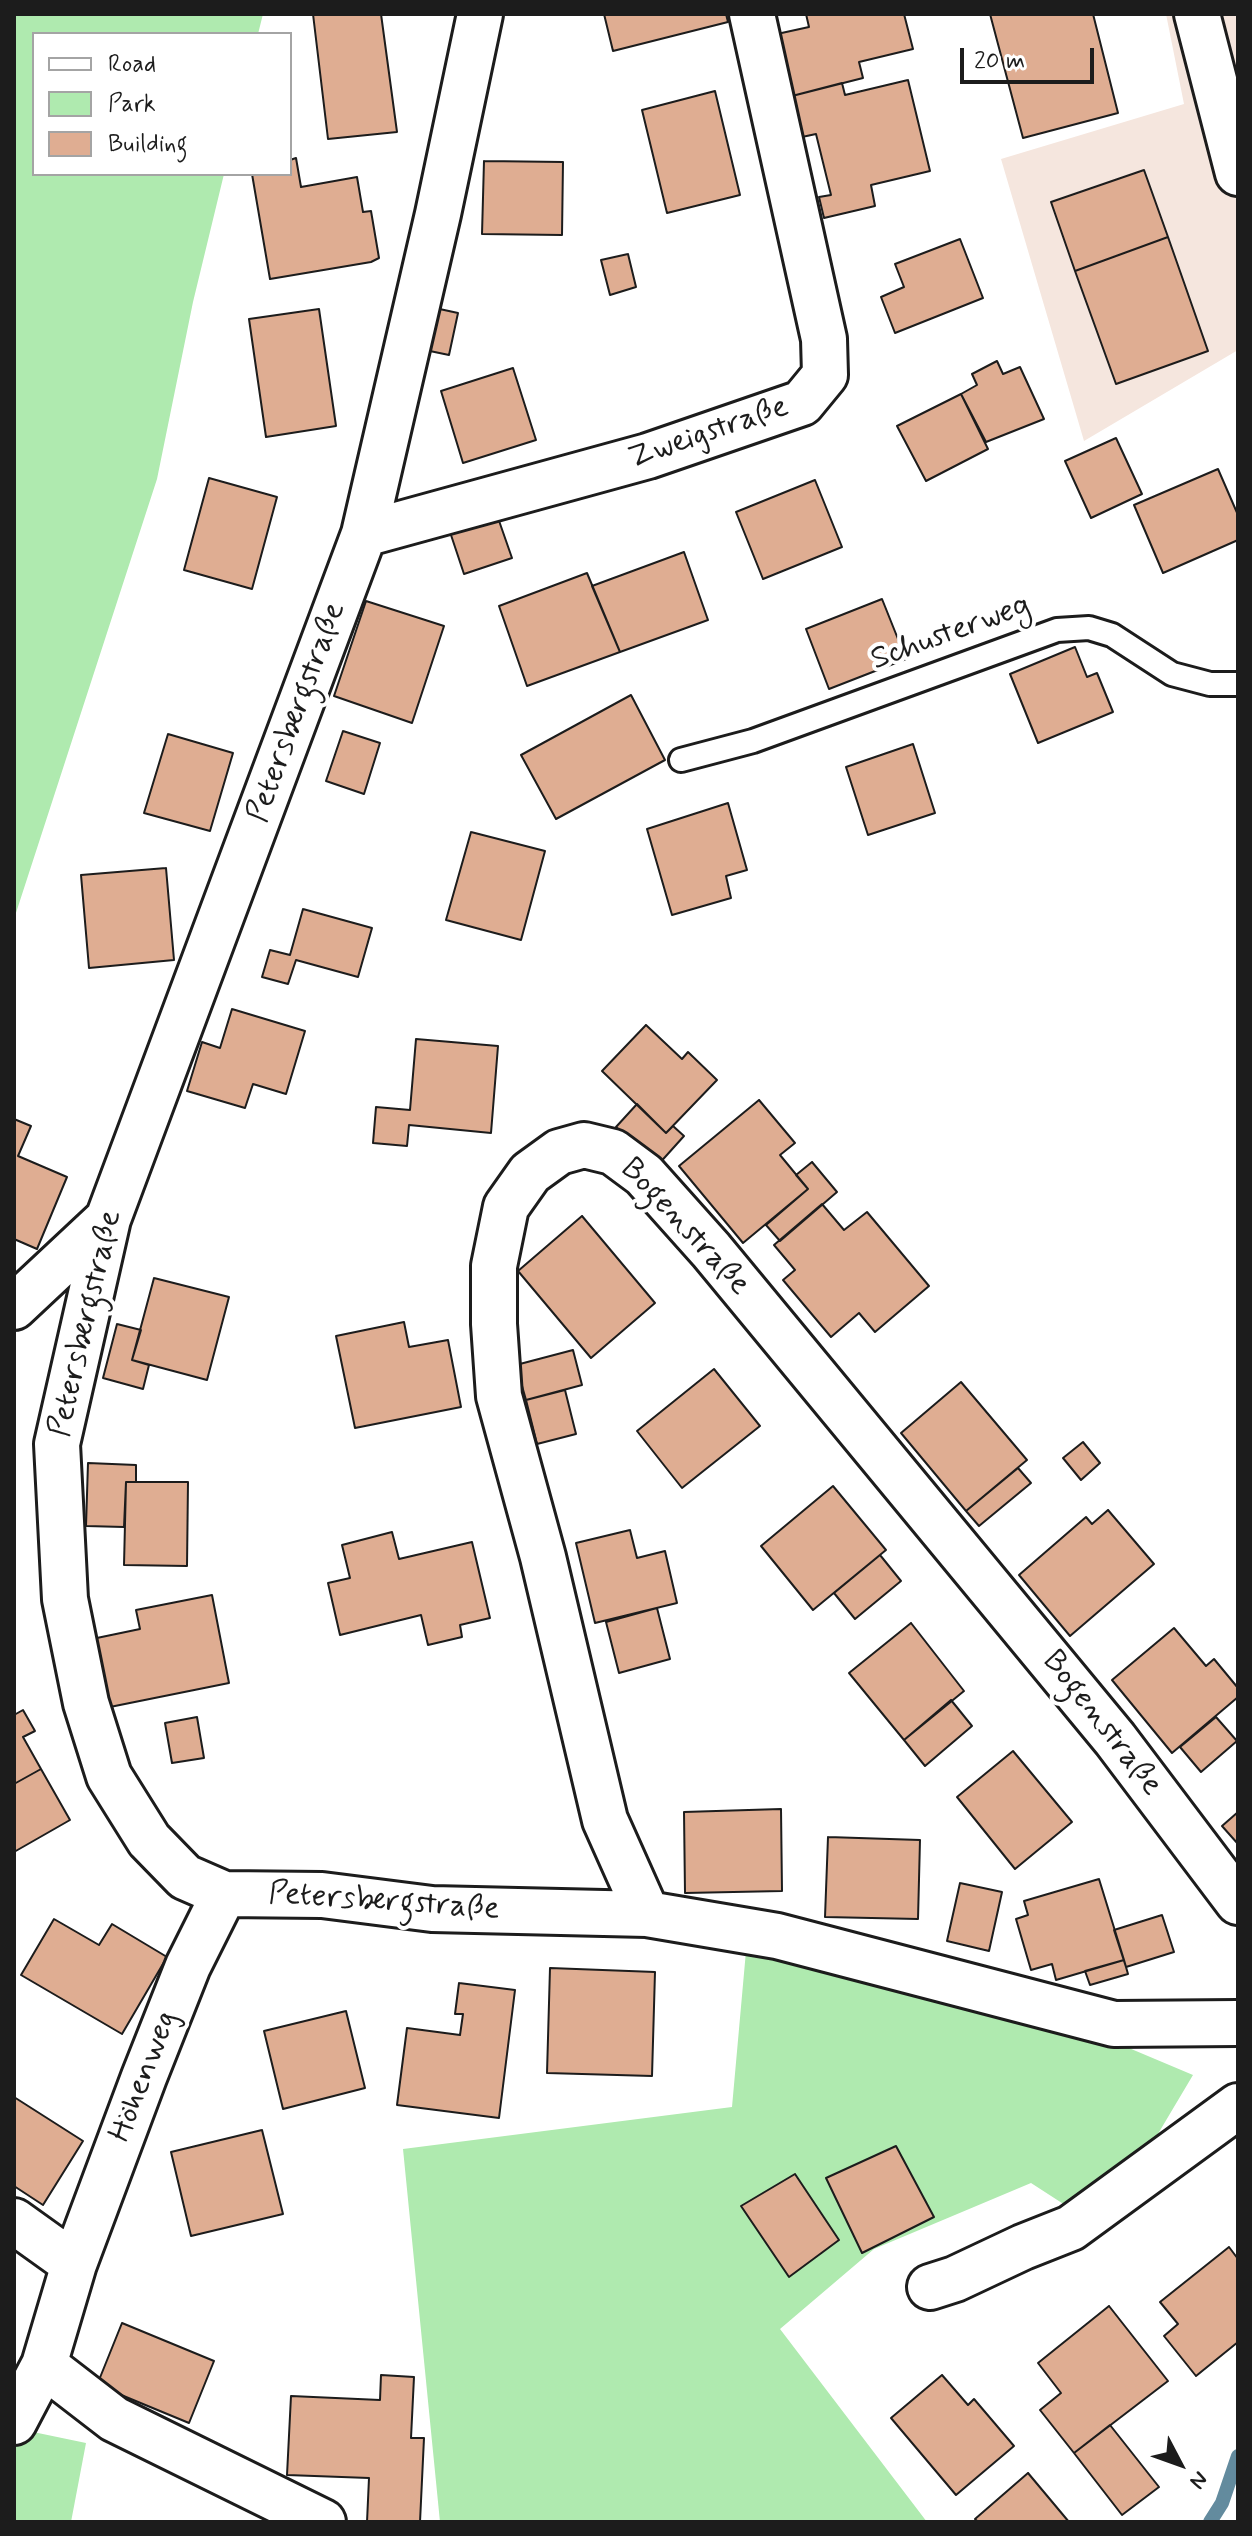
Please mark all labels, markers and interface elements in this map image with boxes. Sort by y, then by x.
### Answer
legend [32,32,292,176]
scale bar [964,32,1098,82]
text: 20 m [974,46,1025,77]
text: Road [108,49,156,80]
text: Park [108,89,156,120]
text: Building [108,129,188,160]
street label: Zweigstraße [624,389,794,479]
street label: Schusterweg [866,587,1036,681]
street label: Petersbergstraße [240,598,356,828]
street label: Bogenstraße [611,1151,757,1305]
street label: Petersbergstraße [42,1207,132,1441]
street label: Bogenstraße [1032,1644,1170,1804]
street label: Petersbergstraße [267,1876,501,1930]
street label: Höhenweg [102,2006,188,2148]
north arrow [1140,2424,1220,2504]
text: N [1183,2465,1213,2494]

